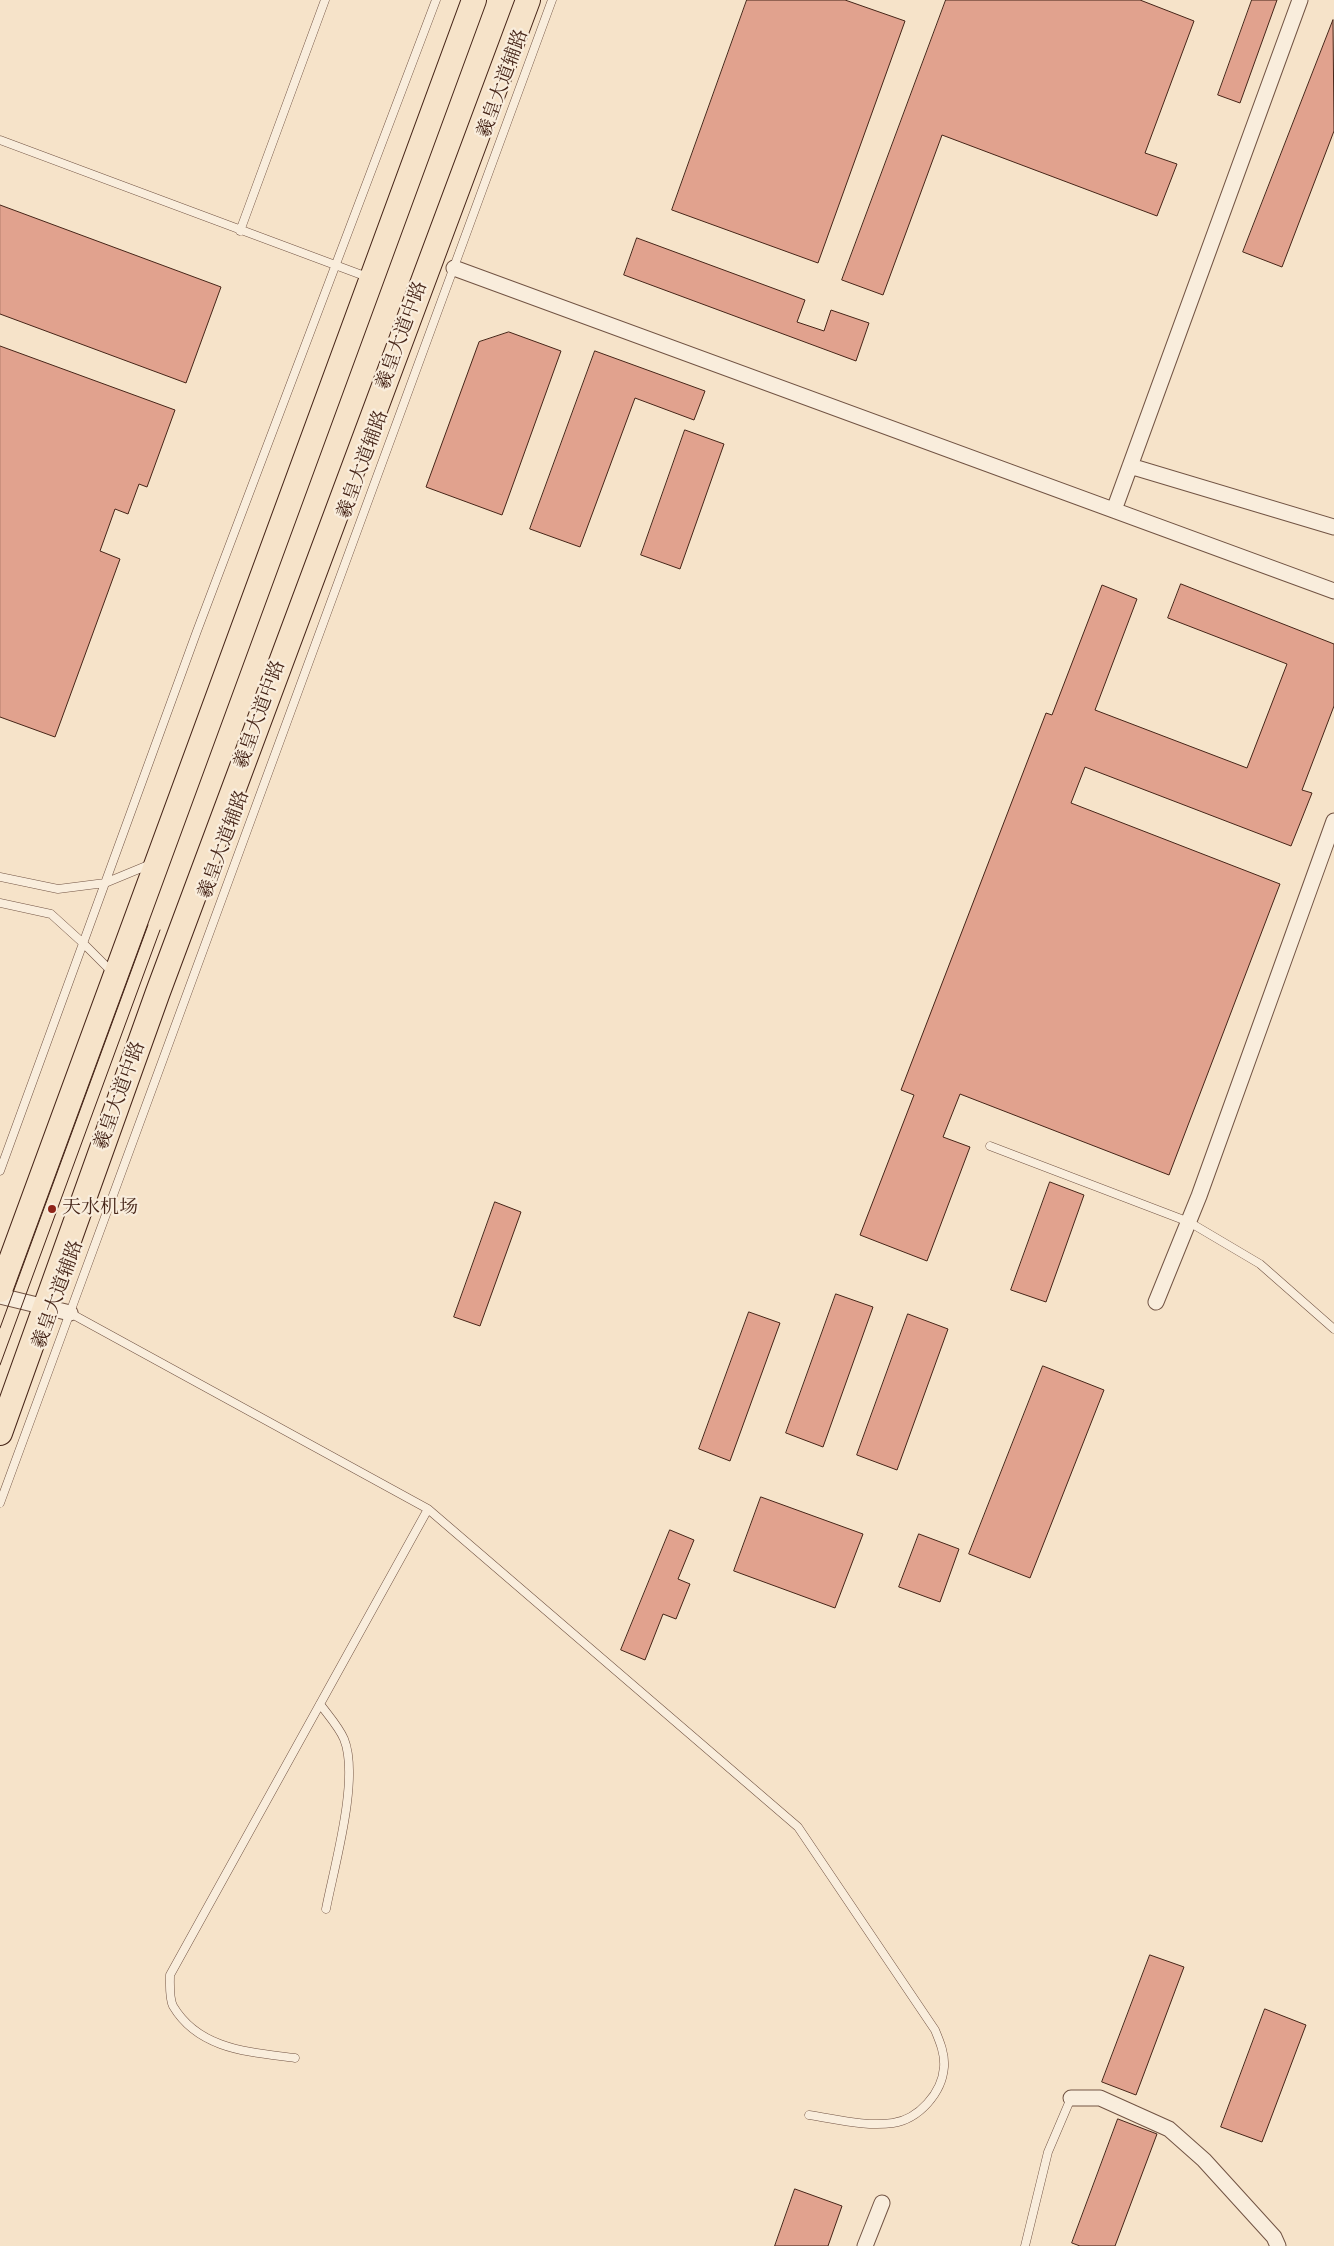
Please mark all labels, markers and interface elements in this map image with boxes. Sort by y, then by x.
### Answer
street label: 羲皇大道辅路 [474,27,534,141]
street label: 羲皇大道中路 [373,279,433,393]
street label: 羲皇大道辅路 [334,408,394,522]
street label: 羲皇大道中路 [231,658,291,772]
street label: 羲皇大道辅路 [195,788,255,902]
street label: 羲皇大道中路 [91,1039,151,1153]
place label: 天水机场 [62,1198,138,1220]
marker: 天水机场 [46,1203,58,1215]
street label: 羲皇大道辅路 [29,1238,89,1352]

